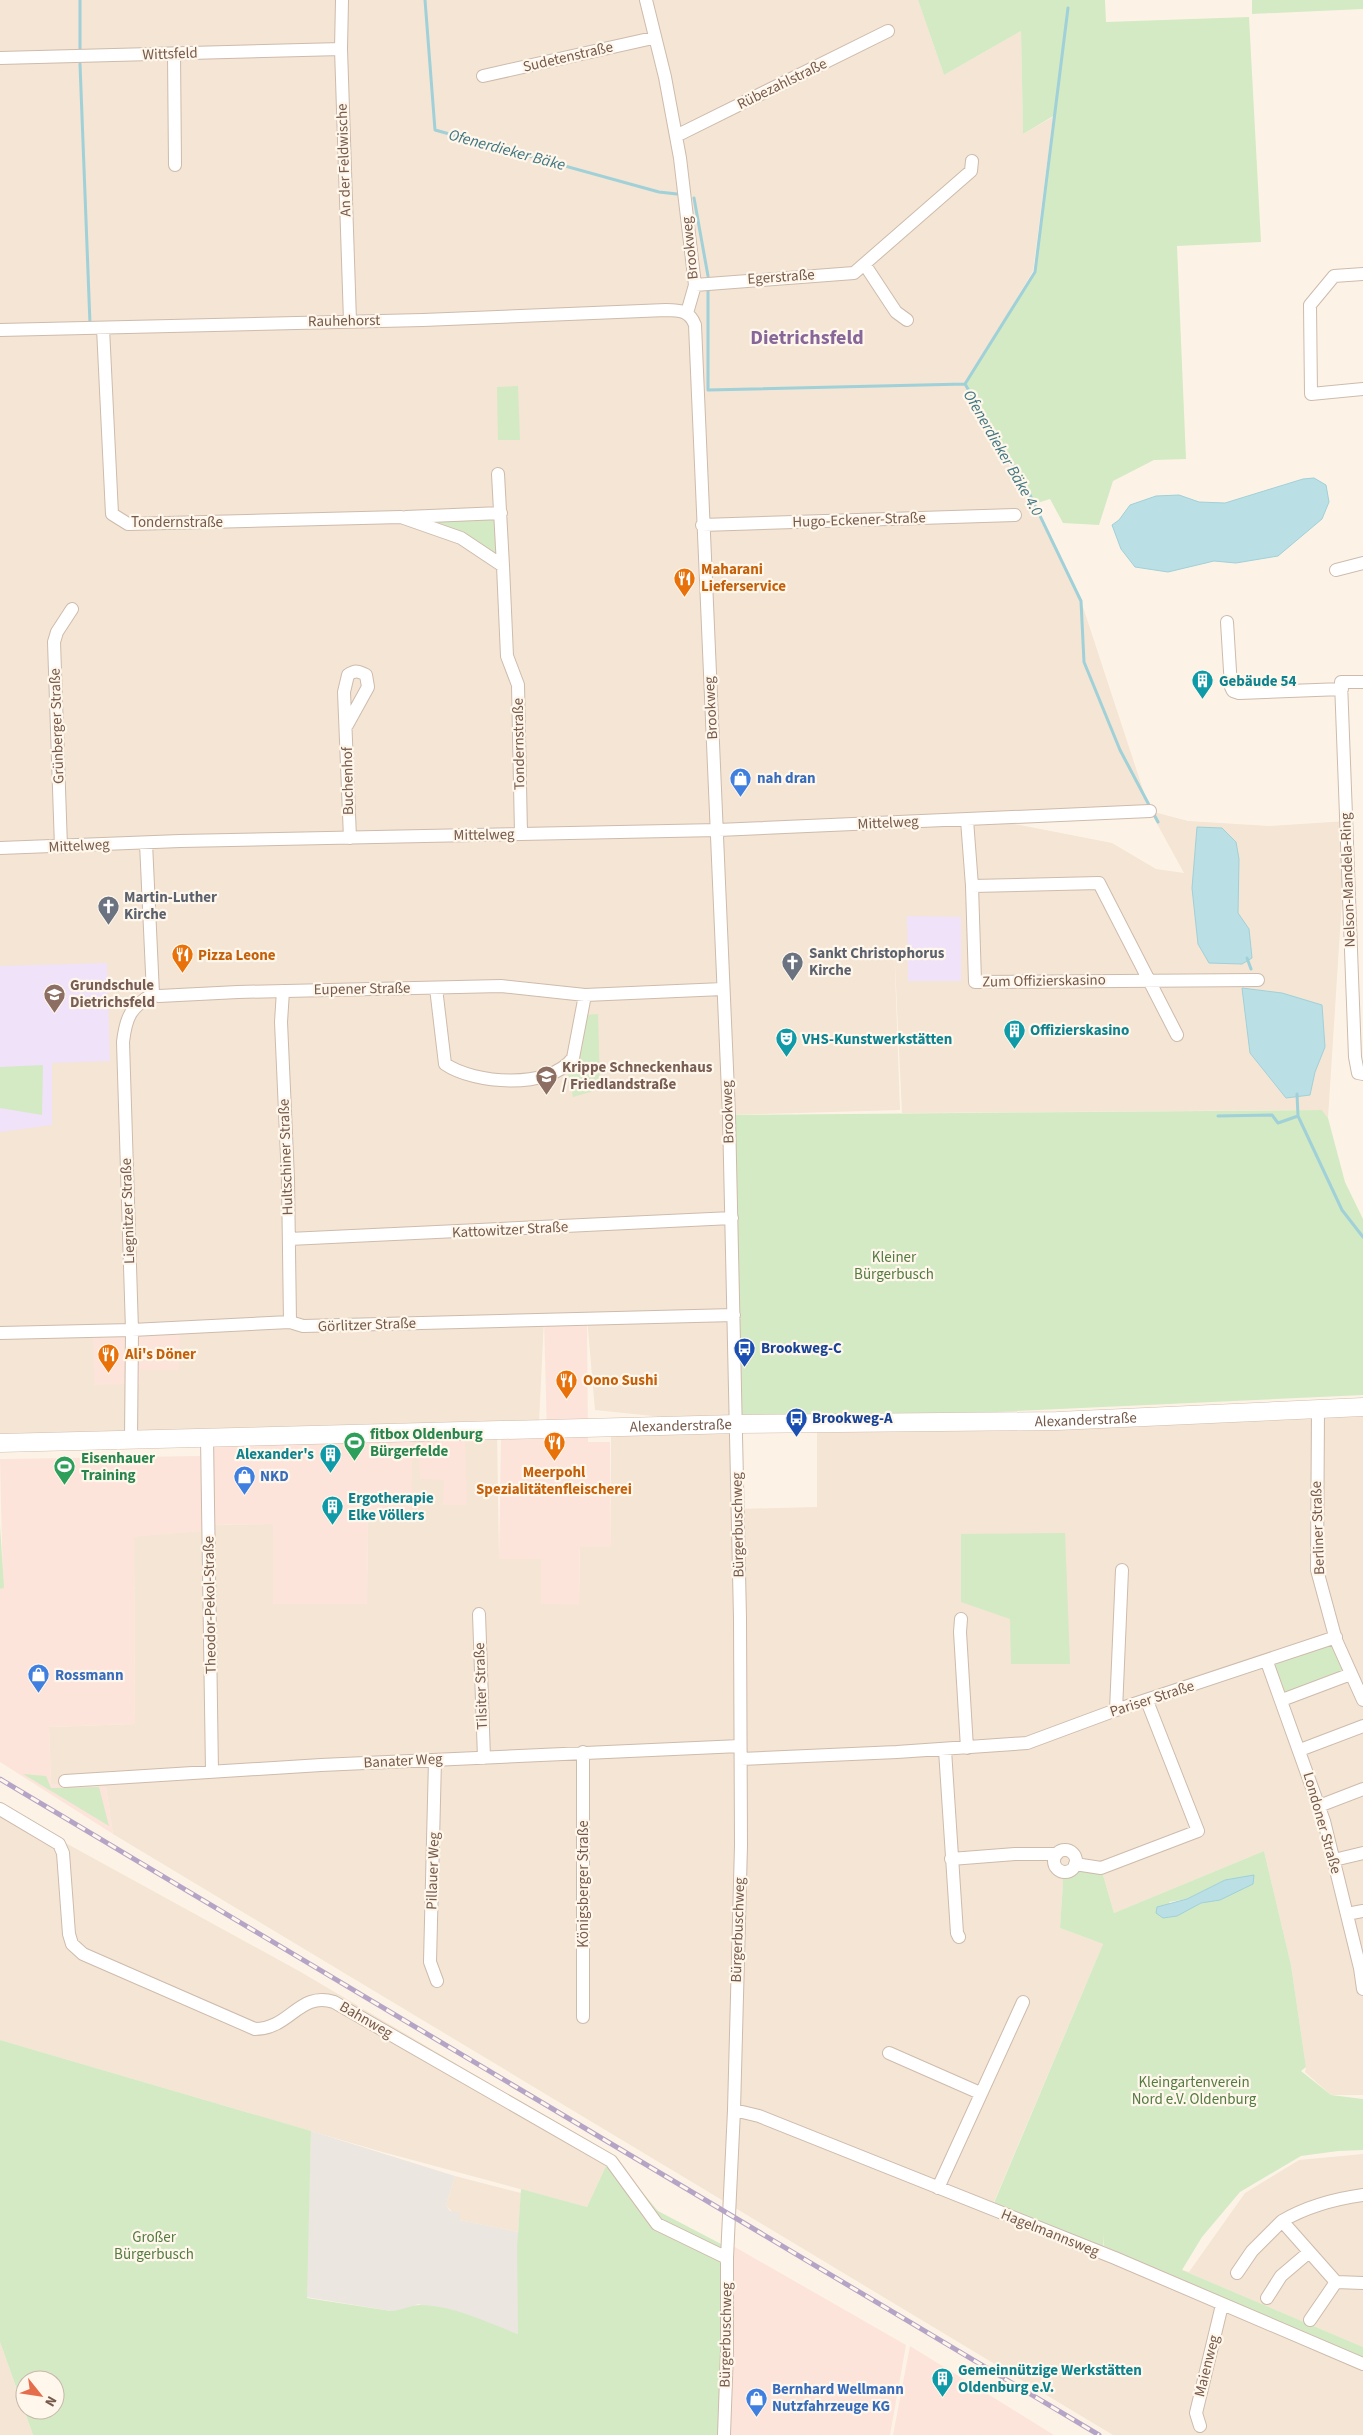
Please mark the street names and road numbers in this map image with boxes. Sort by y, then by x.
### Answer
street label: Sudetenstraße [521,36,615,78]
street label: Wittsfeld [142,43,198,65]
street label: Rübezahlstraße [734,53,830,115]
street label: An der Feldwische [332,103,356,217]
street label: Brookweg [676,215,704,280]
street label: Egerstraße [747,264,815,290]
street label: Rauhehorst [308,310,380,332]
street label: Hugo-Eckener-Straße [792,507,926,533]
street label: Tondernstraße [131,512,223,533]
street label: Grünberger Straße [44,668,70,784]
street label: Brookweg [699,675,723,740]
street label: Tondernstraße [508,698,530,790]
street label: Buchenhof [337,746,359,815]
street label: Mittelweg [857,811,919,835]
street label: Nelson-Mandela-Ring [1335,812,1361,948]
street label: Mittelweg [453,824,515,846]
street label: Mittelweg [48,834,110,858]
street label: Zum Offizierskasino [982,969,1106,993]
street label: Eupener Straße [313,978,411,1000]
street label: Brookweg [716,1080,740,1144]
street label: Hultschiner Straße [273,1098,299,1216]
street label: Liegnitzer Straße [116,1158,140,1264]
street label: Kattowitzer Straße [451,1216,569,1244]
street label: Görlitzer Straße [318,1313,416,1337]
street label: Alexanderstraße [1035,1407,1137,1432]
street label: Alexanderstraße [629,1414,732,1437]
street label: Bürgerbuschweg [727,1472,749,1578]
street label: Berliner Straße [1306,1481,1330,1575]
street label: Theodor-Pekol-Straße [198,1536,222,1674]
street label: Tilsiter Straße [469,1642,493,1730]
street label: Pariser Straße [1107,1676,1197,1722]
street label: Banater Weg [363,1748,443,1774]
street label: Londoner Straße [1297,1770,1347,1876]
street label: Königsberger Straße [573,1820,594,1948]
street label: Pillauer Weg [421,1831,445,1910]
street label: Bürgerbuschweg [726,1877,750,1983]
street label: Bahnweg [335,1996,397,2044]
street label: Hagelmannsweg [998,2204,1103,2262]
street label: Bürgerbuschweg [715,2282,737,2388]
street label: Maienweg [1189,2332,1225,2399]

